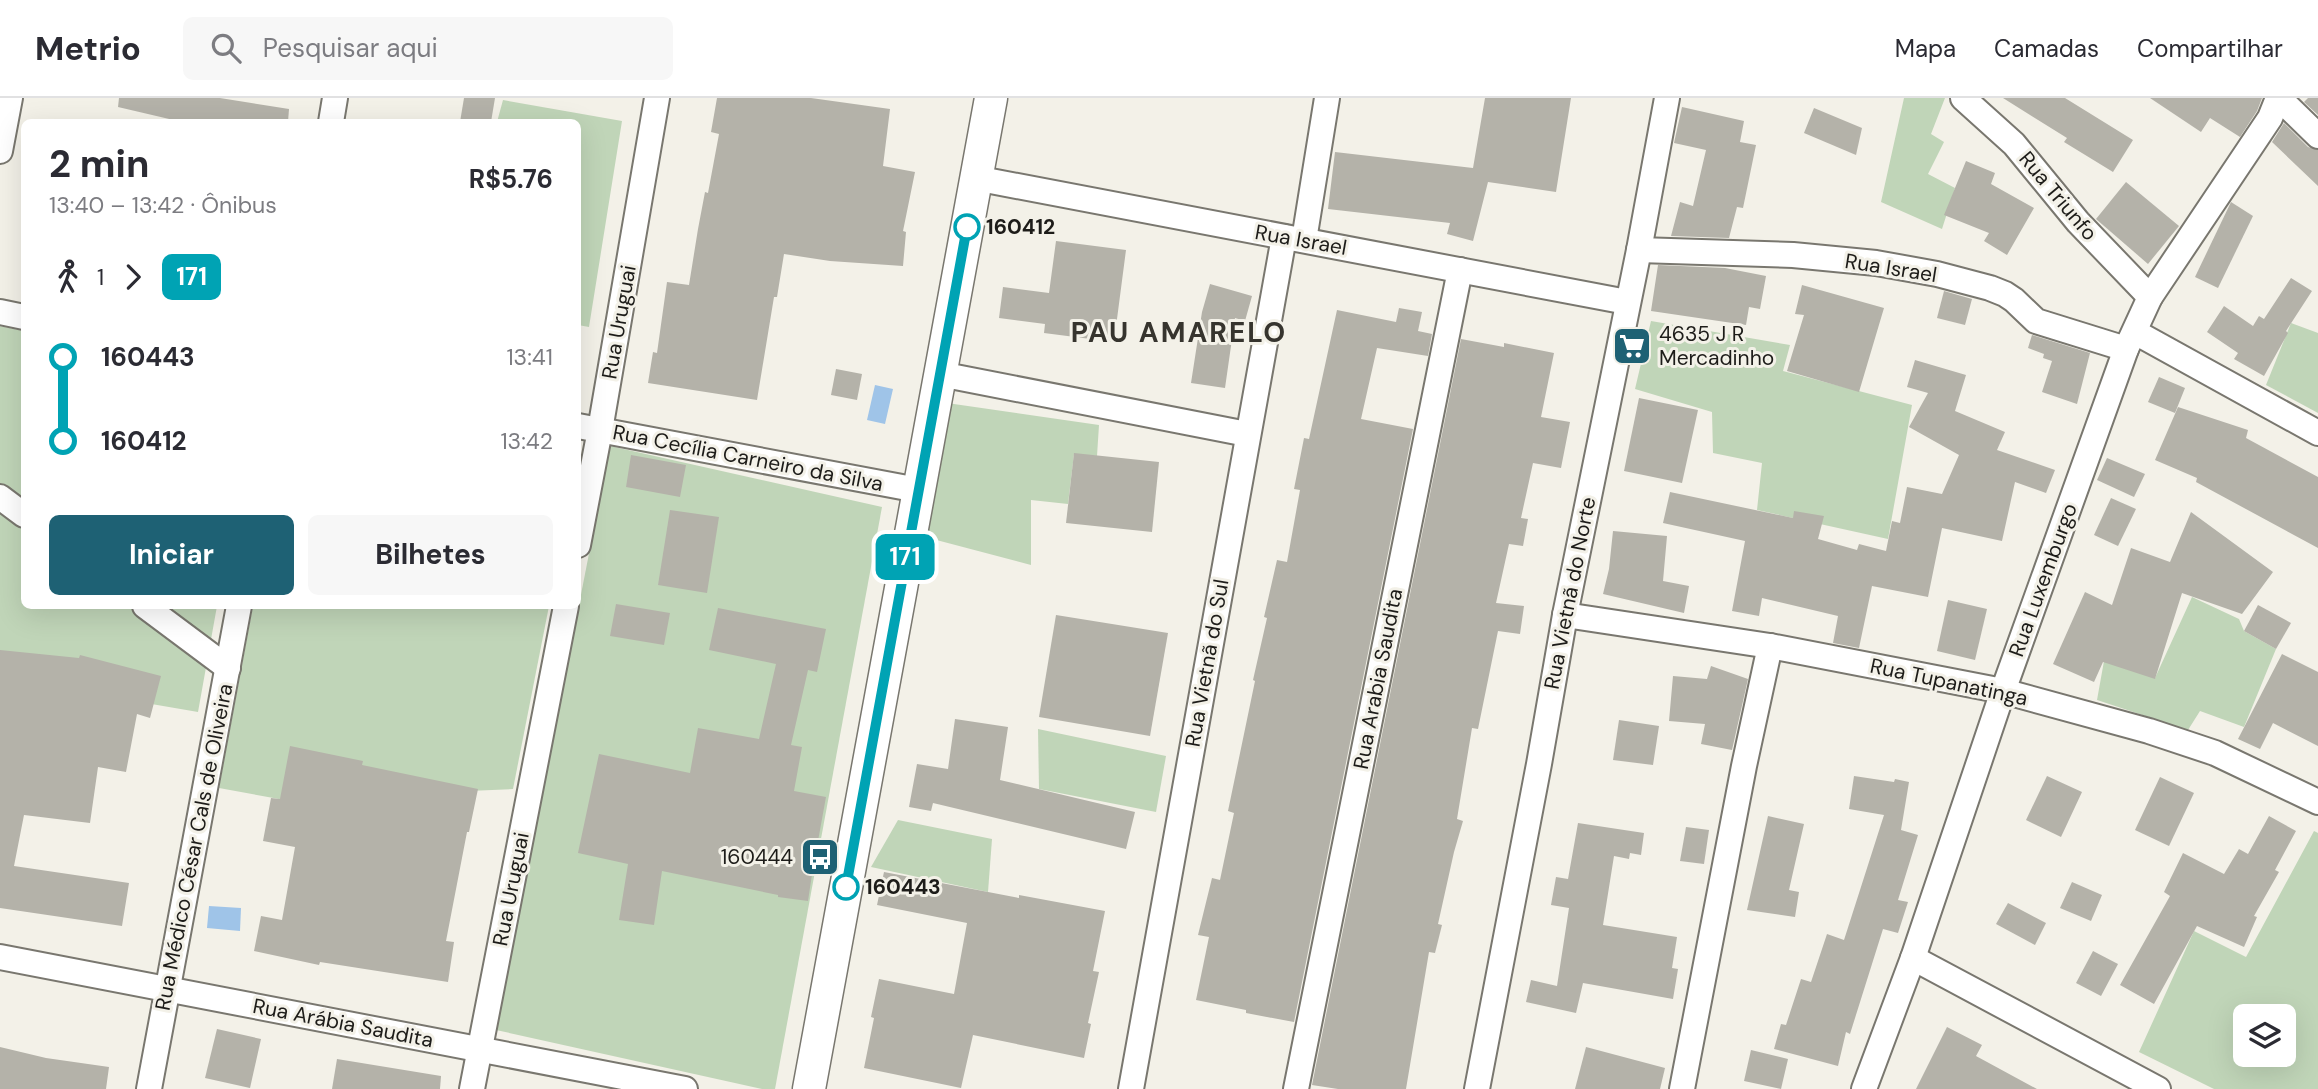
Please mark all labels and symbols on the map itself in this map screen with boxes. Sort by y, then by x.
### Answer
street label: Rua Triunfo [2013,146,2103,246]
place label: 160412 [986,213,1055,241]
marker: 160412 [954,214,980,240]
street label: Rua Israel [1253,218,1349,262]
street label: Rua Israel [1843,247,1939,289]
street label: Rua Uruguai [595,263,643,381]
district label: PAU AMARELO [1071,314,1287,351]
place label: 4635 J R Mercadinho [1659,320,1774,372]
supermarket icon: 4635 J R Mercadinho [1611,325,1653,367]
street label: Rua Cecília Carneiro da Silva [611,418,885,498]
street label: Rua Vietnã do Norte [1538,494,1602,692]
street label: Rua Luxemburgo [2002,499,2084,661]
line badge: 171 [865,534,945,580]
street label: Rua Vietnã do Sul [1178,577,1236,749]
street label: Rua Arabia Saudita [1347,586,1409,772]
street label: Rua Tupanatinga [1868,652,2030,712]
street label: Rua Médico César Cals de Oliveira [149,681,239,1013]
street label: Rua Uruguai [486,830,536,948]
bus stop icon: 160444 [799,836,841,878]
place label: 160444 [721,843,793,871]
place label: 160443 [865,873,941,901]
marker: 160443 [833,874,859,900]
street label: Rua Arábia Saudita [250,992,436,1054]

